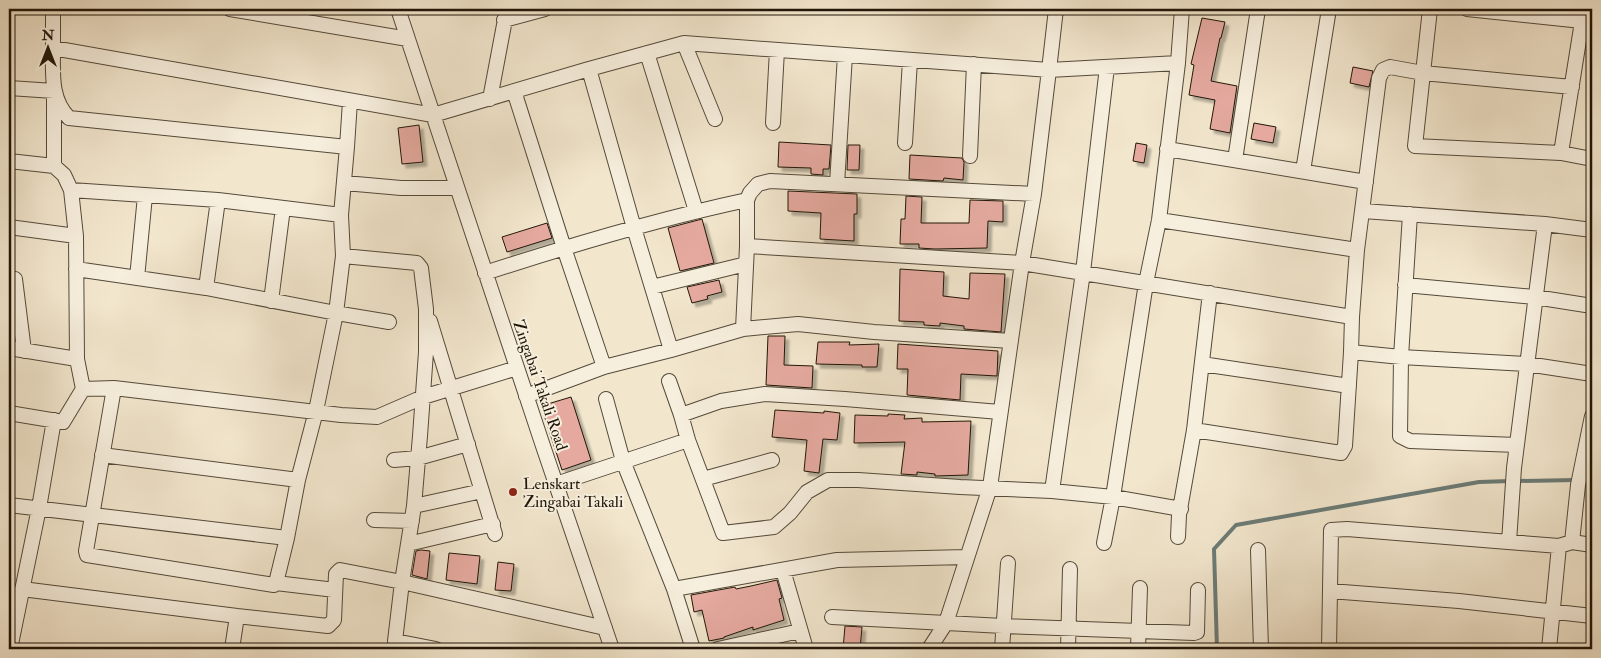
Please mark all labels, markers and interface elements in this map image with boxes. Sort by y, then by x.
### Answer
north arrow [22,22,72,72]
text: N [41,27,55,44]
street label: Zingabai Takali Road [508,317,572,453]
place label: Lenskart Zingabai Takali [523,474,623,512]
marker: Lenskart Zingabai Takali [507,486,519,498]

